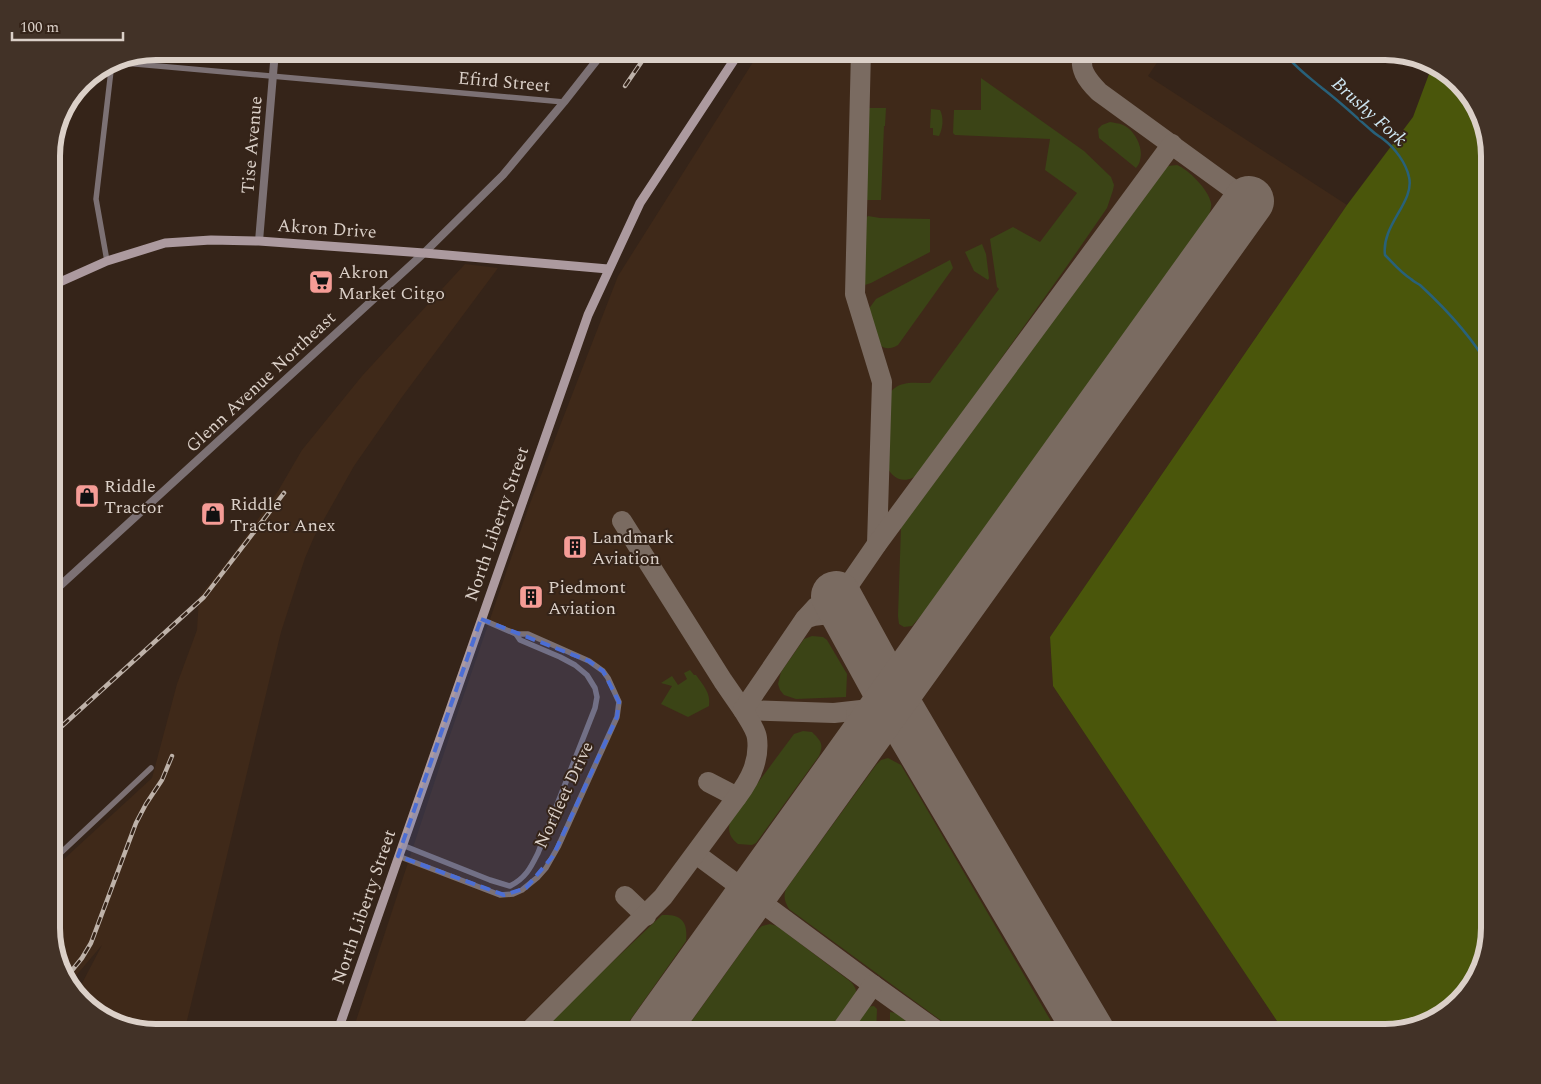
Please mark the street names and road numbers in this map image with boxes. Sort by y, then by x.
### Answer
street label: Efird Street [457,65,551,99]
street label: Tise Avenue [234,95,270,195]
street label: Akron Drive [277,212,377,246]
street label: Glenn Avenue Northeast [180,305,342,459]
street label: North Liberty Street [458,443,536,605]
street label: Norfleet Drive [527,737,601,853]
street label: North Liberty Street [325,826,403,988]

